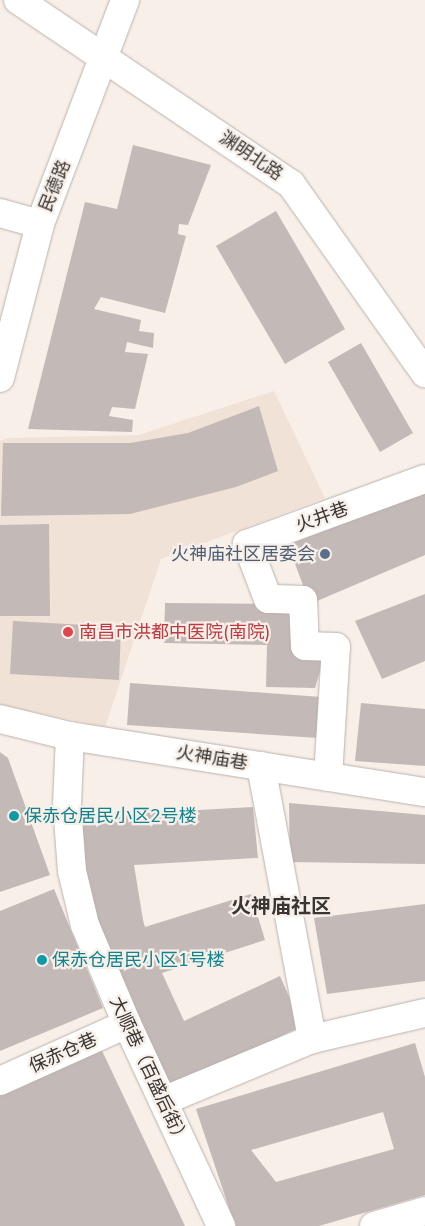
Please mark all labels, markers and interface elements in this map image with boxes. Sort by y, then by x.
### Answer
street label: 渊明北路 [215,127,287,185]
street label: 民德路 [35,157,75,215]
street label: 火井巷 [293,498,351,536]
place label: 火神庙社区居委会 [171,543,315,565]
marker: 火神庙社区居委会 [319,548,331,560]
place label: 南昌市洪都中医院(南院) [79,621,270,643]
marker: 南昌市洪都中医院(南院) [61,625,75,639]
street label: 火神庙巷 [175,742,249,774]
place label: 保赤仓居民小区2号楼 [24,805,197,827]
marker: 保赤仓居民小区2号楼 [8,810,20,822]
district label: 火神庙社区 [231,894,331,918]
place label: 保赤仓居民小区1号楼 [52,949,225,971]
marker: 保赤仓居民小区1号楼 [36,954,48,966]
street label: 大顺巷（百盛后街） [105,993,193,1149]
street label: 保赤仓巷 [26,1028,100,1078]

